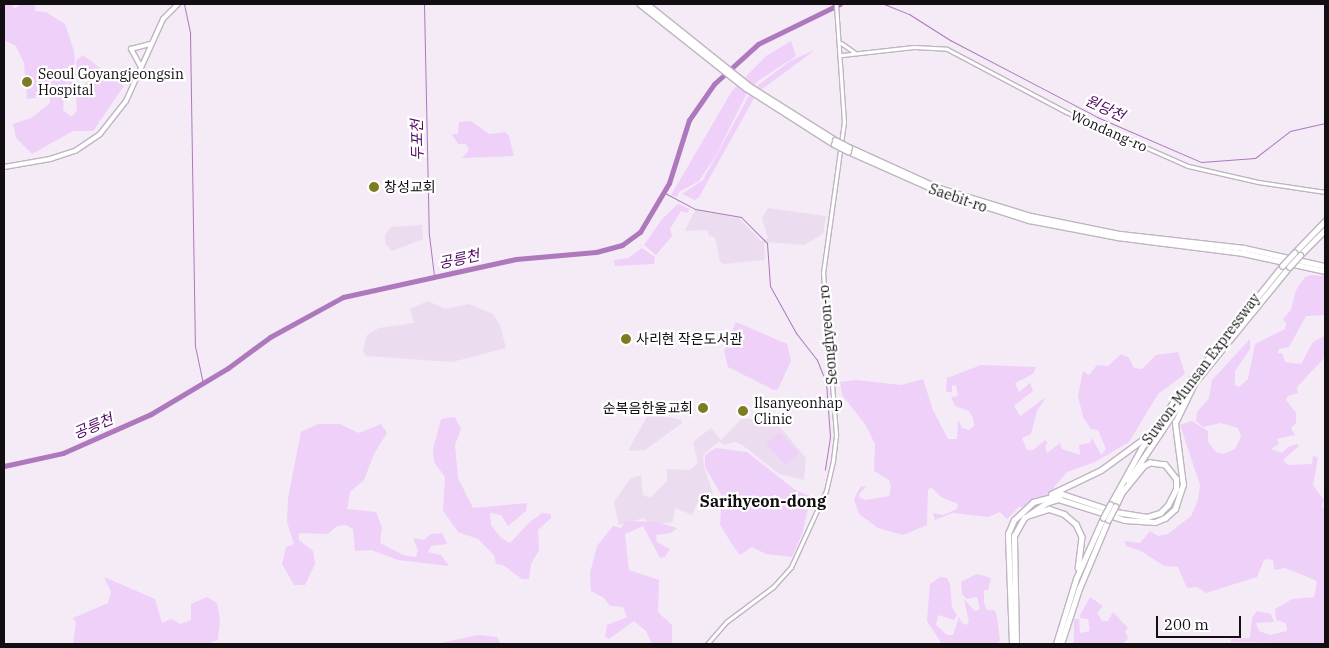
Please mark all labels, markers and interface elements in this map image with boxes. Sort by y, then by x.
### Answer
place label: Seoul Goyangjeongsin Hospital [38,66,184,98]
marker: Seoul Goyangjeongsin Hospital [20,75,34,89]
water label: 원당천 [1082,91,1128,125]
street label: Wondang-ro [1068,107,1150,155]
water label: 두포천 [408,119,426,161]
place label: 창성교회 [384,179,436,195]
street label: Saebit-ro [927,180,989,216]
marker: 창성교회 [368,181,380,193]
water label: 공릉천 [437,246,481,272]
street label: Seonghyeon-ro [815,284,841,386]
street label: Suwon-Munsan Expressway [1139,290,1263,448]
place label: 사리현 작은도서관 [636,331,742,347]
marker: 사리현 작은도서관 [620,333,632,345]
place label: Ilsanyeonhap Clinic [754,395,843,428]
place label: 순복음한울교회 [603,400,693,416]
marker: 순복음한울교회 [697,402,709,414]
marker: Ilsanyeonhap Clinic [736,404,750,418]
water label: 공릉천 [70,410,116,442]
district label: Sarihyeon-dong [700,491,826,511]
scale bar [1159,606,1244,638]
text: 200 m [1164,615,1209,634]

